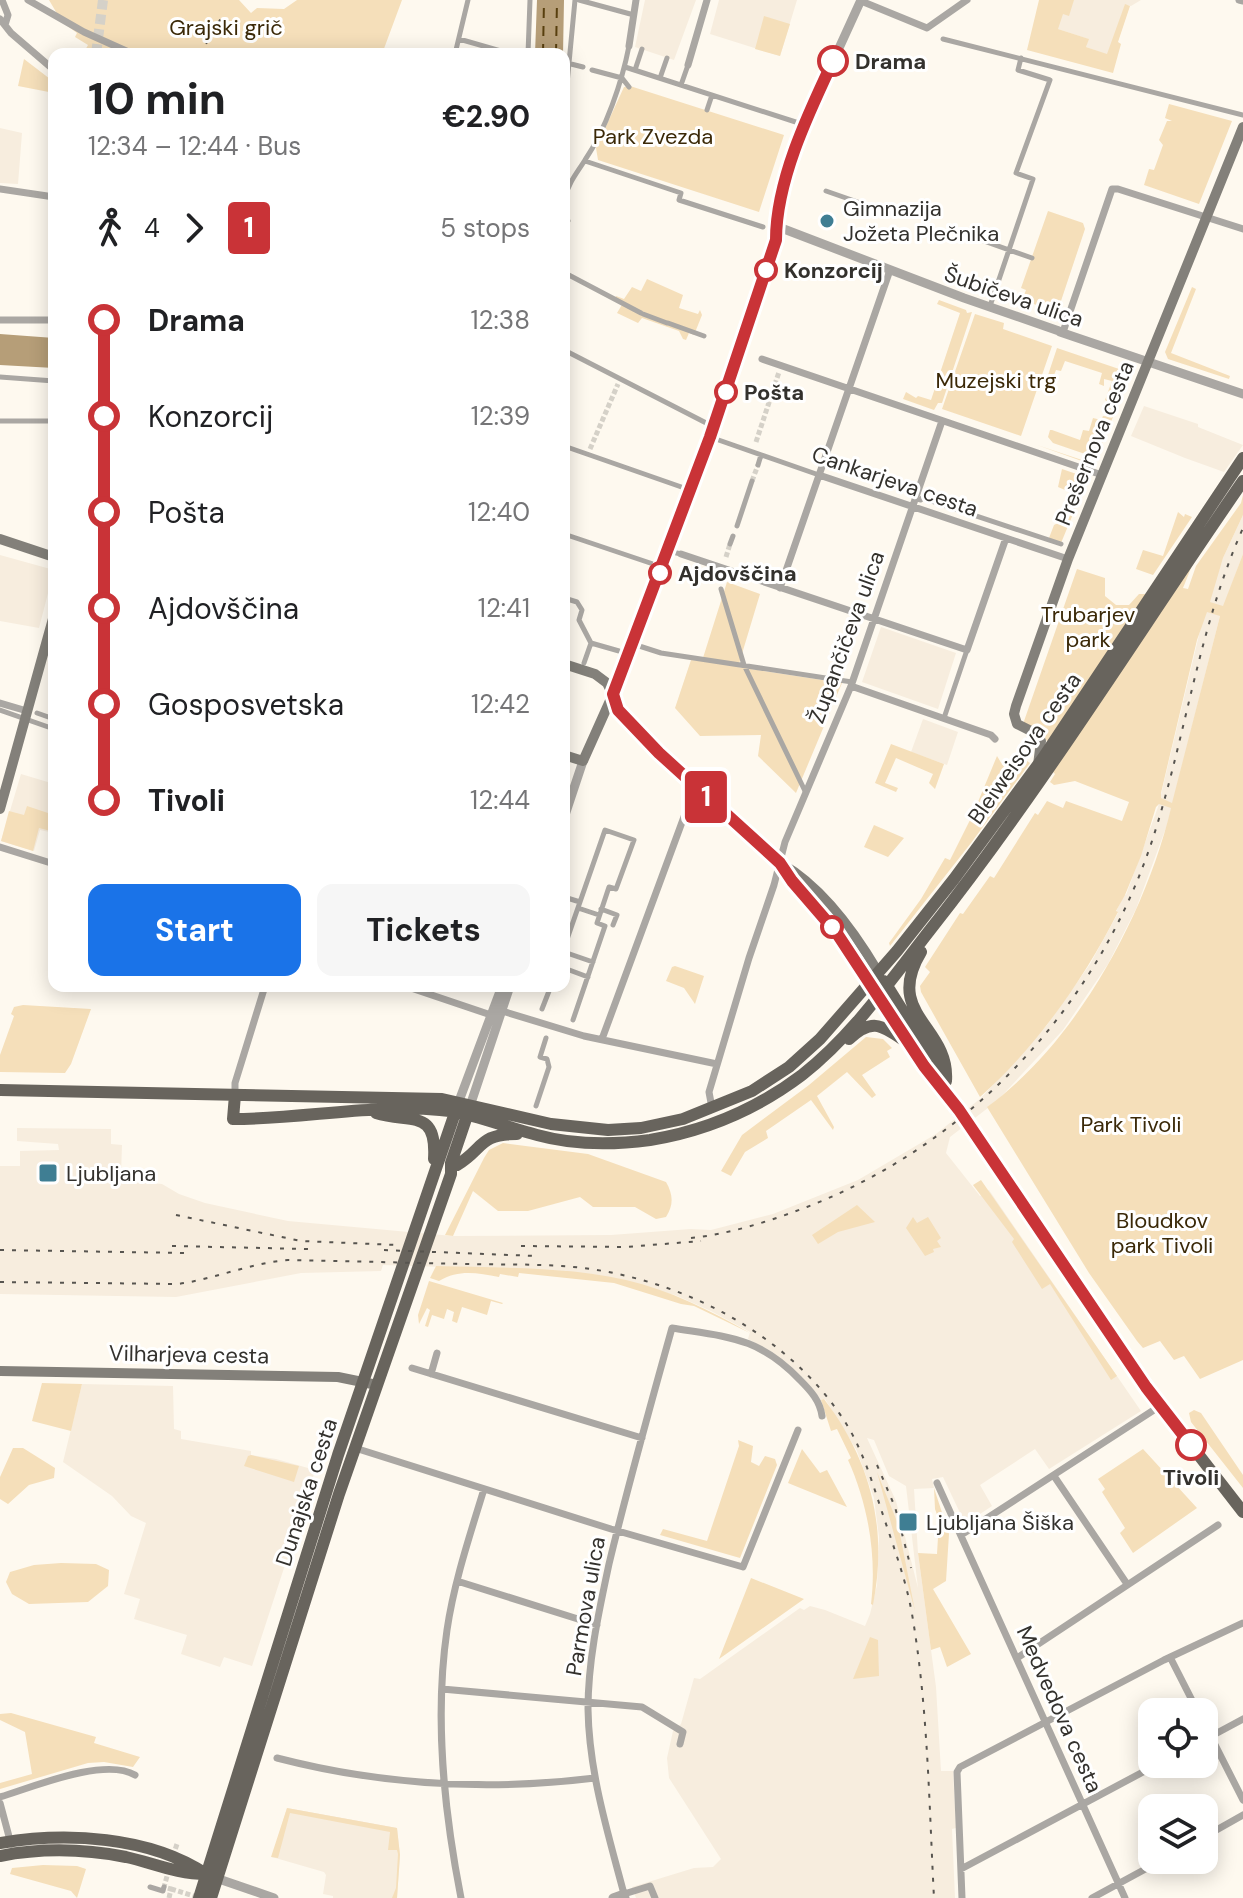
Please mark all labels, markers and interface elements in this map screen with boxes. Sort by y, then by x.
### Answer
park label: Grajski grič [169,13,283,42]
marker: Drama [818,46,848,76]
place label: Drama [855,47,926,76]
text: 10 min [88,70,226,128]
text: €2.90 [442,97,530,136]
park label: Park Zvezda [593,122,713,151]
text: 12:34 – 12:44 · Bus [88,129,301,163]
place label: Gimnazija Jožeta Plečnika [843,194,999,248]
icon: walk [88,206,132,250]
icon: forward [172,206,216,250]
text: 1 [244,209,254,246]
text: 4 [144,211,160,245]
text: 5 stops [440,211,530,245]
marker: Gimnazija Jožeta Plečnika [818,212,836,230]
place label: Konzorcij [784,256,883,285]
marker: Konzorcij [755,259,777,281]
street label: Šubičeva ulica [940,259,1087,334]
text: Drama [148,301,245,340]
text: 12:38 [470,303,530,337]
street label: Prešernova cesta [1048,357,1141,530]
park label: Muzejski trg [935,366,1057,395]
place label: Pošta [744,378,804,407]
marker: Pošta [715,381,737,403]
text: Konzorcij [148,397,273,436]
text: 12:39 [471,399,530,433]
street label: Cankarjeva cesta [808,439,982,524]
text: Pošta [148,493,225,532]
text: 12:40 [468,495,530,529]
street label: Župančičeva ulica [802,547,891,727]
place label: Ajdovščina [678,559,797,588]
marker: Ajdovščina [649,562,671,584]
text: Ajdovščina [148,589,299,628]
text: 12:41 [478,591,530,625]
park label: Trubarjev park [1041,600,1136,654]
street label: Bleiweisova cesta [961,667,1088,830]
text: Gosposvetska [148,685,344,724]
text: 12:42 [471,687,530,721]
line badge: 1 [680,771,732,823]
text: 1 [701,778,711,815]
text: Tivoli [148,781,225,820]
text: 12:44 [470,783,530,817]
button: Start [88,884,301,976]
button: Tickets [317,884,530,976]
unlabelled marker [821,916,843,938]
park label: Park Tivoli [1080,1110,1182,1139]
place label: Ljubljana [66,1159,156,1188]
marker: Ljubljana [37,1162,59,1184]
park label: Bloudkov park Tivoli [1111,1206,1213,1260]
street label: Vilharjeva cesta [109,1339,269,1370]
street label: Dunajska cesta [269,1415,344,1570]
marker: Tivoli [1176,1430,1206,1460]
place label: Tivoli [1163,1463,1219,1492]
place label: Ljubljana Šiška [926,1508,1074,1537]
marker: Ljubljana Šiška [897,1511,919,1533]
street label: Parmova ulica [559,1534,612,1678]
street label: Medvedova cesta [1010,1621,1109,1797]
map controls [1138,1698,1218,1874]
button: locate [1138,1698,1218,1778]
button: layers [1138,1794,1218,1874]

